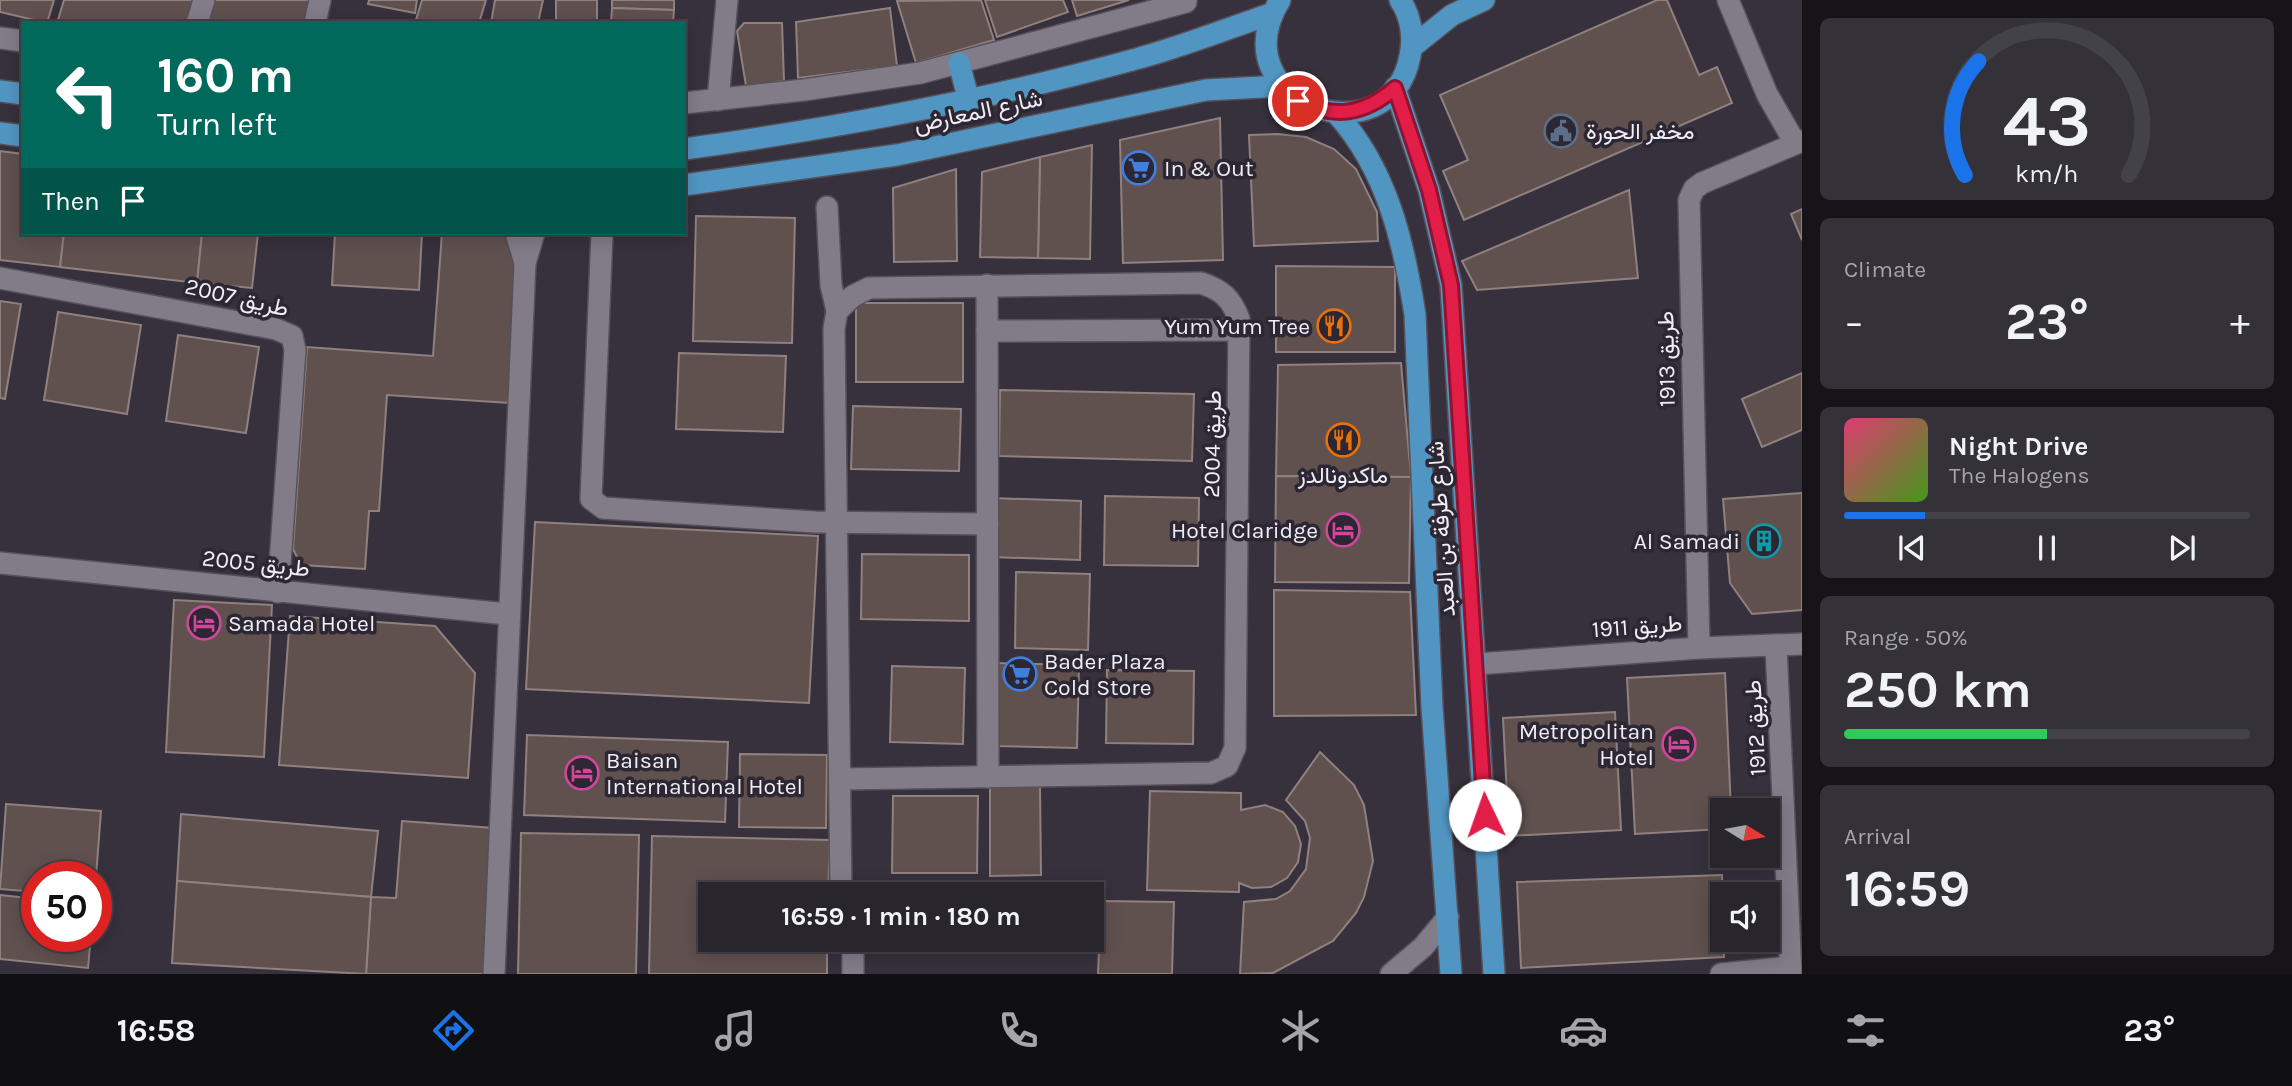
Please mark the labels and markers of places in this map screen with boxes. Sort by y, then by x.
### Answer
pin [1268,71,1328,131]
public building icon: مخفر الحورة [1542,112,1580,150]
place label: مخفر الحورة [1586,118,1694,146]
supermarket icon: In & Out [1120,149,1158,187]
place label: In & Out [1164,155,1254,182]
restaurant icon: Yum Yum Tree [1315,307,1353,345]
place label: Yum Yum Tree [1164,313,1310,340]
restaurant icon: ماكدونالدز [1324,421,1362,459]
place label: ماكدونالدز [1297,462,1388,490]
hotel icon: Hotel Claridge [1324,511,1362,549]
place label: Hotel Claridge [1171,517,1318,544]
building icon: Al Samadi [1745,522,1783,560]
place label: Al Samadi [1634,528,1740,555]
hotel icon: Samada Hotel [185,604,223,642]
place label: Samada Hotel [228,610,375,637]
place label: Bader Plaza Cold Store [1044,648,1166,701]
supermarket icon: Bader Plaza Cold Store [1001,655,1039,693]
place label: Metropolitan Hotel [1519,718,1654,771]
hotel icon: Metropolitan Hotel [1660,725,1698,763]
place label: Baisan International Hotel [606,747,803,800]
hotel icon: Baisan International Hotel [563,754,601,792]

